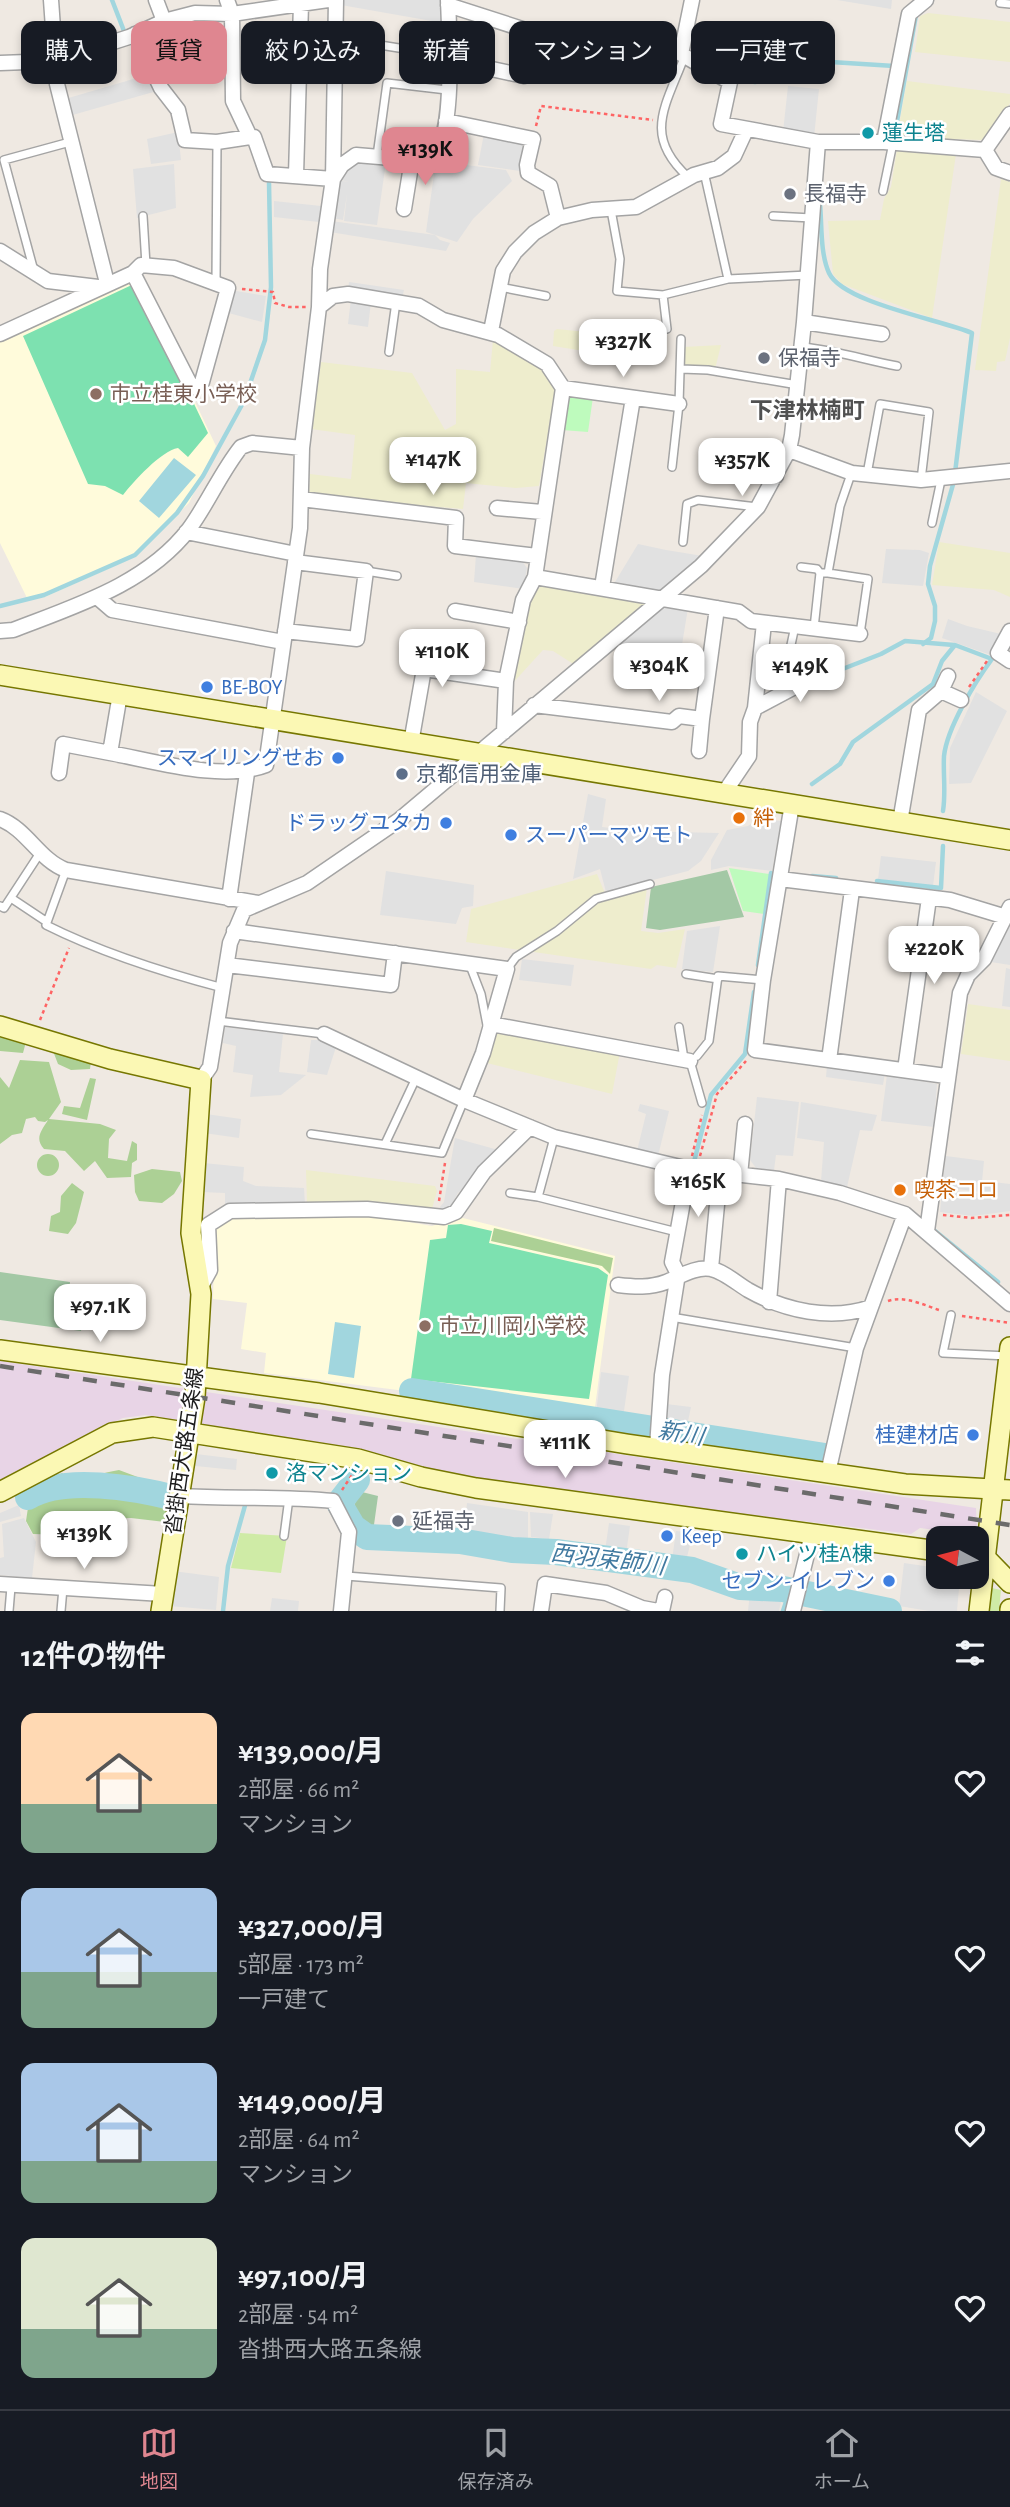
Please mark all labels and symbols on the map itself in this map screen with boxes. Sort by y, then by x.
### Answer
place label: 蓮生塔 [882,122,945,144]
marker: 蓮生塔 [860,125,876,141]
pin: ¥139K [376,128,474,187]
place label: 長福寺 [804,183,867,205]
marker: 長福寺 [782,186,798,202]
pin: ¥327K [574,320,672,379]
place label: 保福寺 [778,347,841,369]
marker: 保福寺 [756,350,772,366]
place label: 市立桂東小学校 [110,383,257,405]
marker: 市立桂東小学校 [88,386,104,402]
district label: 下津林楠町 [750,398,865,423]
pin: ¥147K [384,438,482,497]
pin: ¥357K [693,438,791,498]
pin: ¥110K [393,630,491,689]
pin: ¥304K [610,644,708,703]
pin: ¥149K [751,644,849,704]
place label: BE-BOY [221,677,283,698]
marker: BE-BOY [199,679,215,695]
place label: スマイリングせお [157,747,324,769]
marker: スマイリングせお [330,750,346,766]
place label: 京都信用金庫 [416,763,542,785]
marker: 京都信用金庫 [394,766,410,782]
place label: 絆 [753,807,774,829]
marker: 絆 [731,810,747,826]
place label: ドラッグユタカ [285,812,432,834]
marker: ドラッグユタカ [438,815,454,831]
place label: スーパーマツモト [525,824,693,846]
marker: スーパーマツモト [503,827,519,843]
pin: ¥220K [885,926,983,986]
pin: ¥165K [649,1160,747,1219]
place label: 喫茶コロ [914,1179,998,1201]
marker: 喫茶コロ [892,1182,908,1198]
pin: ¥97.1K [43,1284,157,1344]
place label: 市立川岡小学校 [439,1315,586,1337]
marker: 市立川岡小学校 [417,1318,433,1334]
street label: 沓掛西大路五条線 [161,1366,207,1536]
water label: 新川 [656,1418,709,1450]
pin: ¥111K [516,1420,614,1480]
place label: 桂建材店 [875,1424,959,1446]
marker: 桂建材店 [965,1427,981,1443]
place label: 洛マンション [286,1462,412,1484]
marker: 洛マンション [264,1465,280,1481]
place label: 延福寺 [412,1510,475,1532]
pin: ¥139K [35,1512,133,1571]
marker: 延福寺 [390,1513,406,1529]
place label: Keep [681,1526,722,1547]
north arrow [926,1526,989,1589]
marker: Keep [659,1528,675,1544]
water label: 西羽束師川 [549,1540,670,1579]
place label: ハイツ桂A棟 [756,1543,873,1565]
marker: ハイツ桂A棟 [734,1546,750,1562]
place label: セブン-イレブン [722,1569,875,1592]
marker: セブン-イレブン [881,1573,897,1589]

